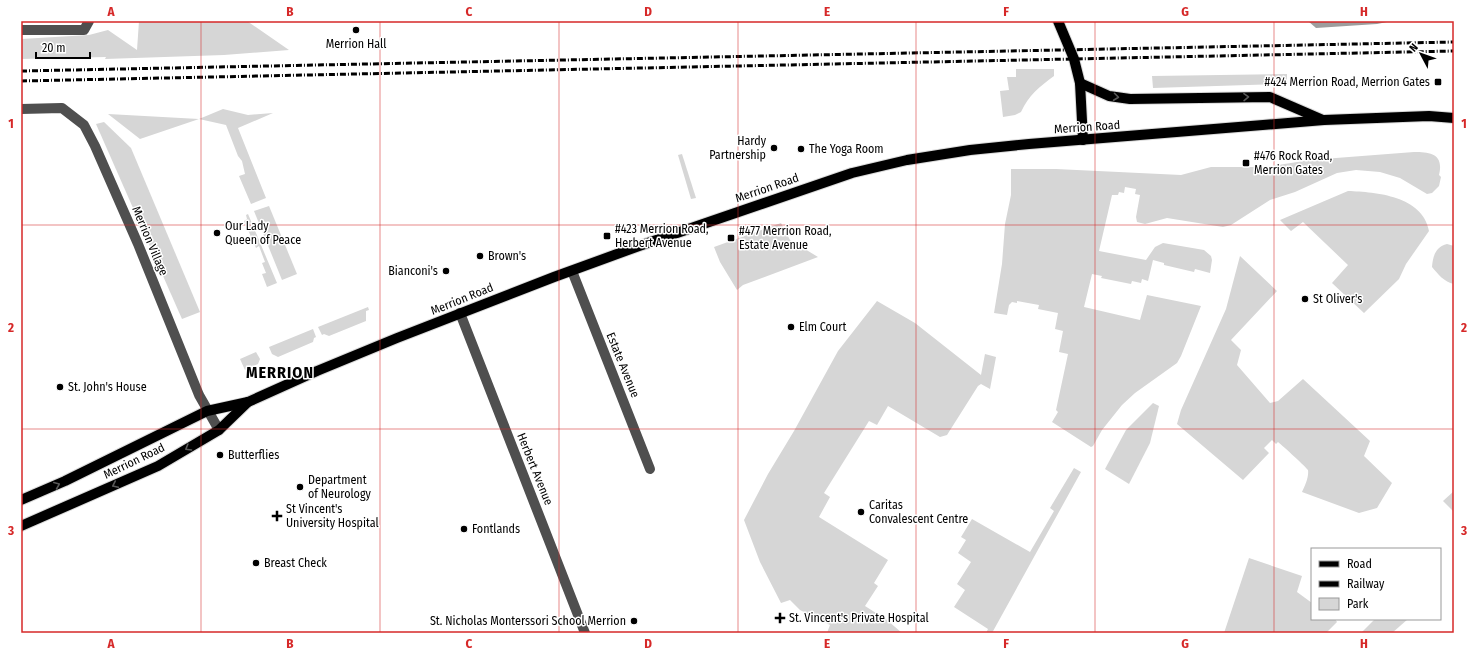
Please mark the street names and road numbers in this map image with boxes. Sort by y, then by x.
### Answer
street label: Merrion Road [1053,118,1121,136]
street label: Merrion Road [733,171,801,205]
street label: Merrion Village [129,204,171,278]
street label: Merrion Road [429,280,495,318]
street label: Estate Avenue [604,330,642,400]
street label: Herbert Avenue [514,431,556,507]
street label: Merrion Road [101,440,167,482]

